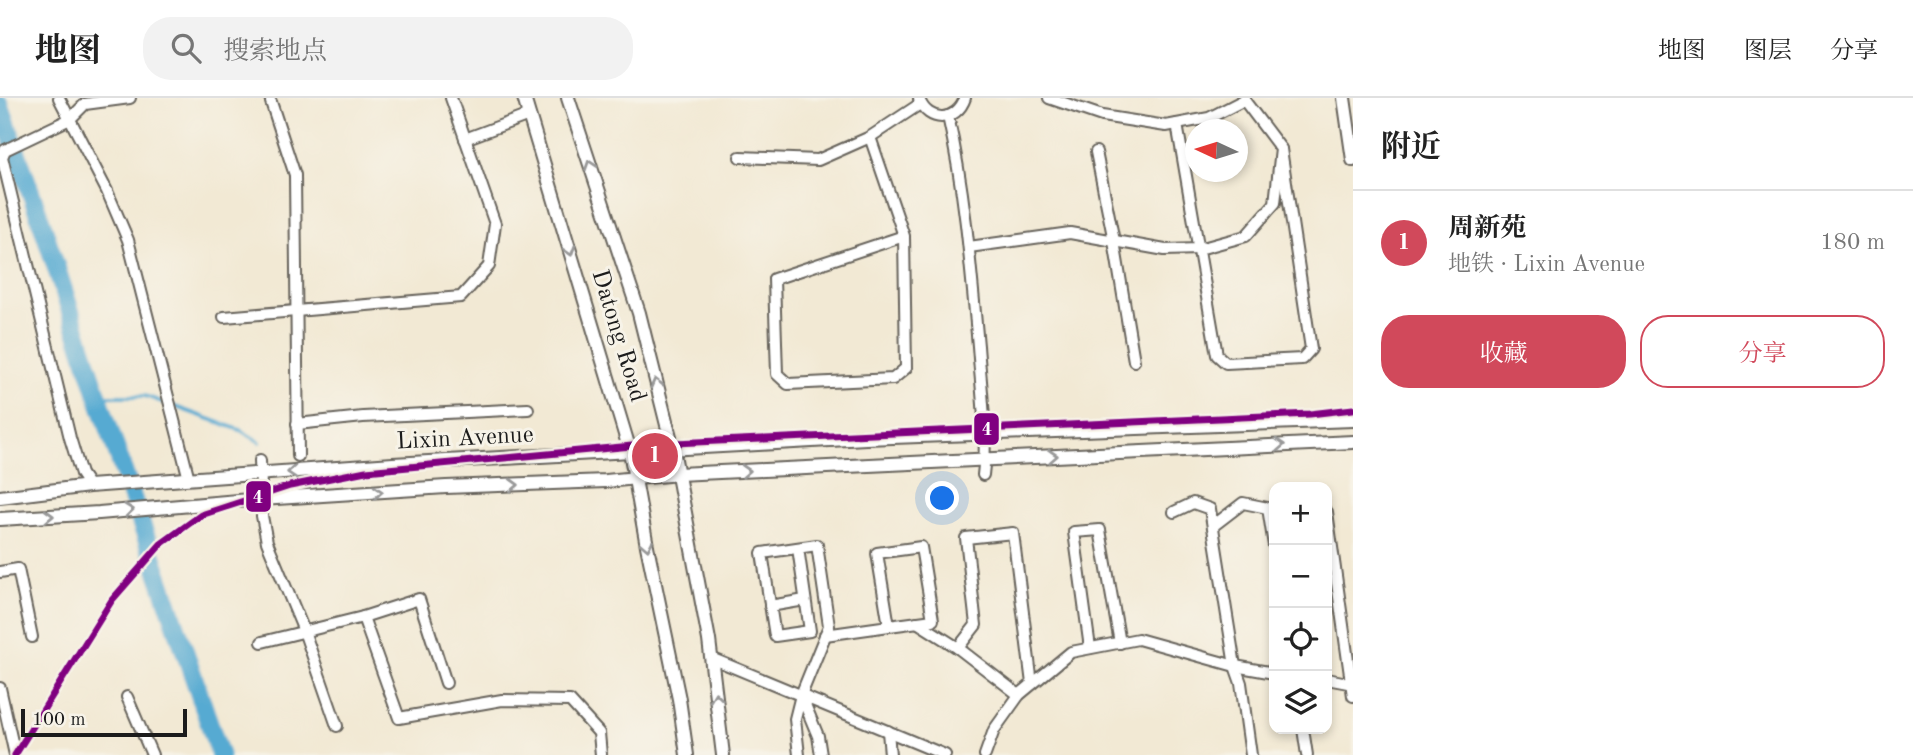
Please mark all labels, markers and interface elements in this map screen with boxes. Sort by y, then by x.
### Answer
search box [143,17,633,80]
icon: search [167,29,205,67]
text: 地图 [35,36,101,69]
text: 搜索地点 [223,39,327,65]
text: 地图 [1658,40,1706,64]
text: 图层 [1744,40,1792,64]
text: 分享 [1830,40,1878,64]
north arrow [1185,119,1248,182]
text: 附近 [1381,133,1441,163]
one-way arrow [584,159,598,172]
text: 周新苑 [1448,216,1526,242]
text: 1 [1397,231,1411,254]
text: 180 m [1820,231,1885,254]
one-way arrow [562,244,577,256]
text: 地铁 · Lixin Avenue [1448,253,1645,276]
street label: Datong Road [586,267,650,405]
button: 收藏 [1381,315,1626,388]
button: 分享 [1640,315,1885,388]
one-way arrow [650,377,664,389]
line badge: 4 [973,412,1000,446]
text: 4 [981,421,993,440]
street label: Lixin Avenue [396,423,534,455]
pin: 1 [632,430,678,482]
one-way arrow [1275,438,1286,453]
one-way arrow [1048,448,1059,463]
one-way arrow [287,464,298,479]
one-way arrow [741,464,752,479]
one-way arrow [509,477,520,492]
line badge: 4 [245,480,272,513]
your location [925,481,959,515]
map controls [1269,482,1332,734]
button: + [1269,482,1332,545]
one-way arrow [373,484,384,499]
text: 4 [252,489,264,508]
one-way arrow [123,503,134,518]
one-way arrow [44,509,55,524]
one-way arrow [638,539,653,551]
button: − [1269,545,1332,608]
button: locate [1269,608,1332,671]
button: layers [1269,671,1332,734]
one-way arrow [708,691,723,703]
scale bar [21,706,187,738]
text: 100 m [32,711,85,730]

